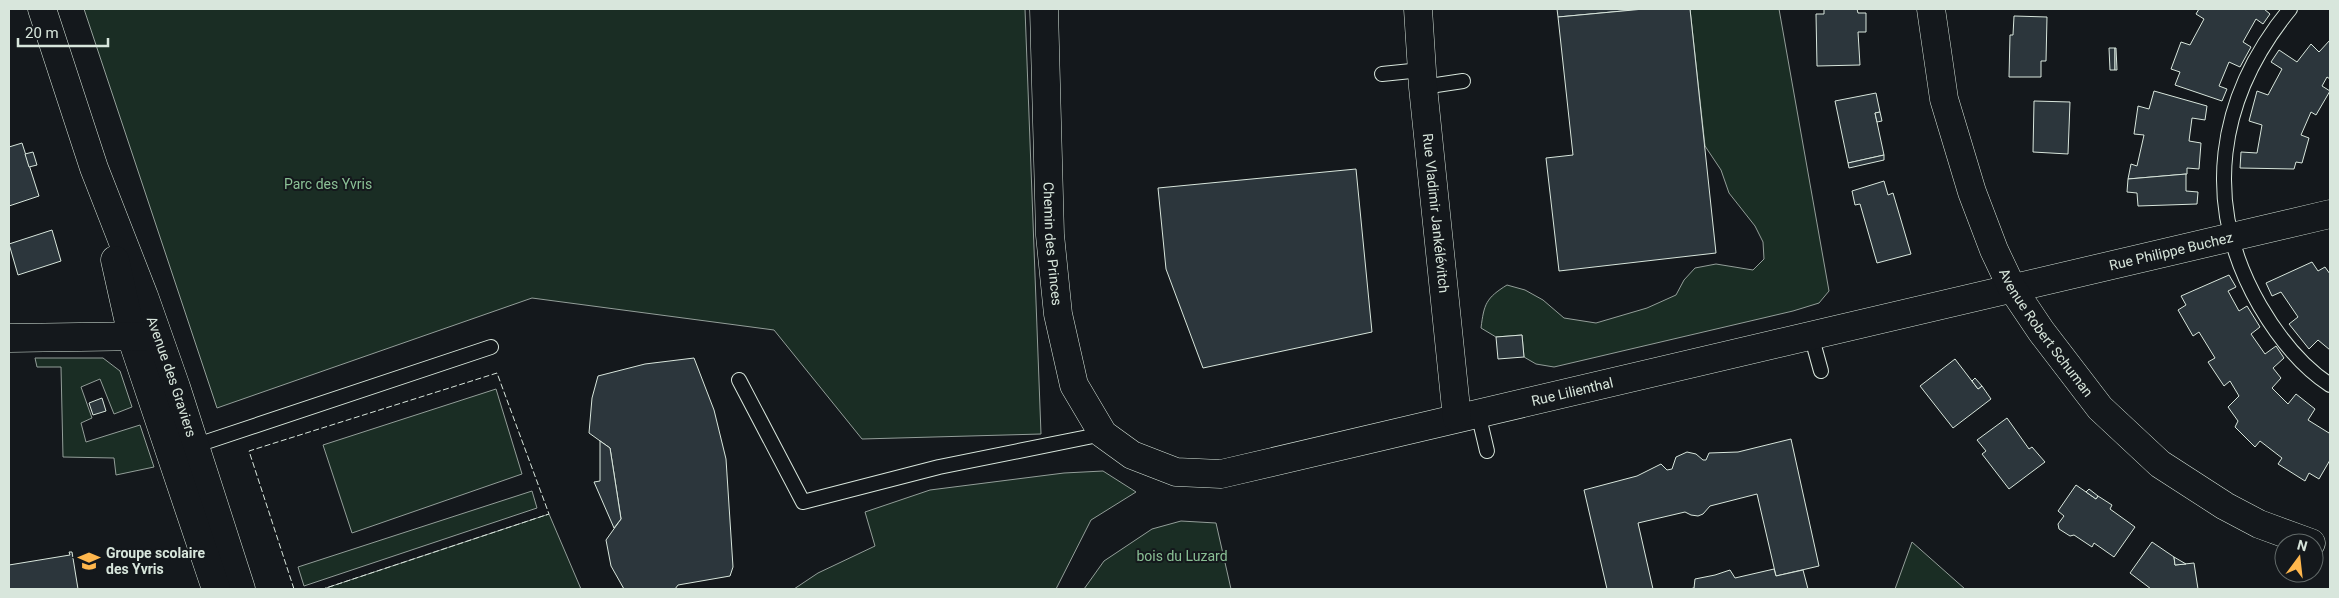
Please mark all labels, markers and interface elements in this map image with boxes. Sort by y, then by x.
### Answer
scale bar [18,15,108,47]
text: 20 m [25,24,59,42]
street label: Rue Vladimir Jankélévitch [1420,133,1452,294]
park label: Parc des Yvris [284,176,372,192]
street label: Chemin des Princes [1041,182,1065,306]
street label: Rue Philippe Buchez [2108,229,2235,274]
street label: Avenue Robert Schuman [1996,266,2096,400]
street label: Avenue des Graviers [144,314,200,439]
street label: Rue Lilienthal [1530,374,1615,409]
north arrow [2274,533,2324,583]
text: N [2296,536,2309,554]
place label: Groupe scolaire des Yvris [106,545,205,577]
school or university icon: Groupe scolaire des Yvris [76,548,102,574]
park label: bois du Luzard [1136,548,1228,564]

